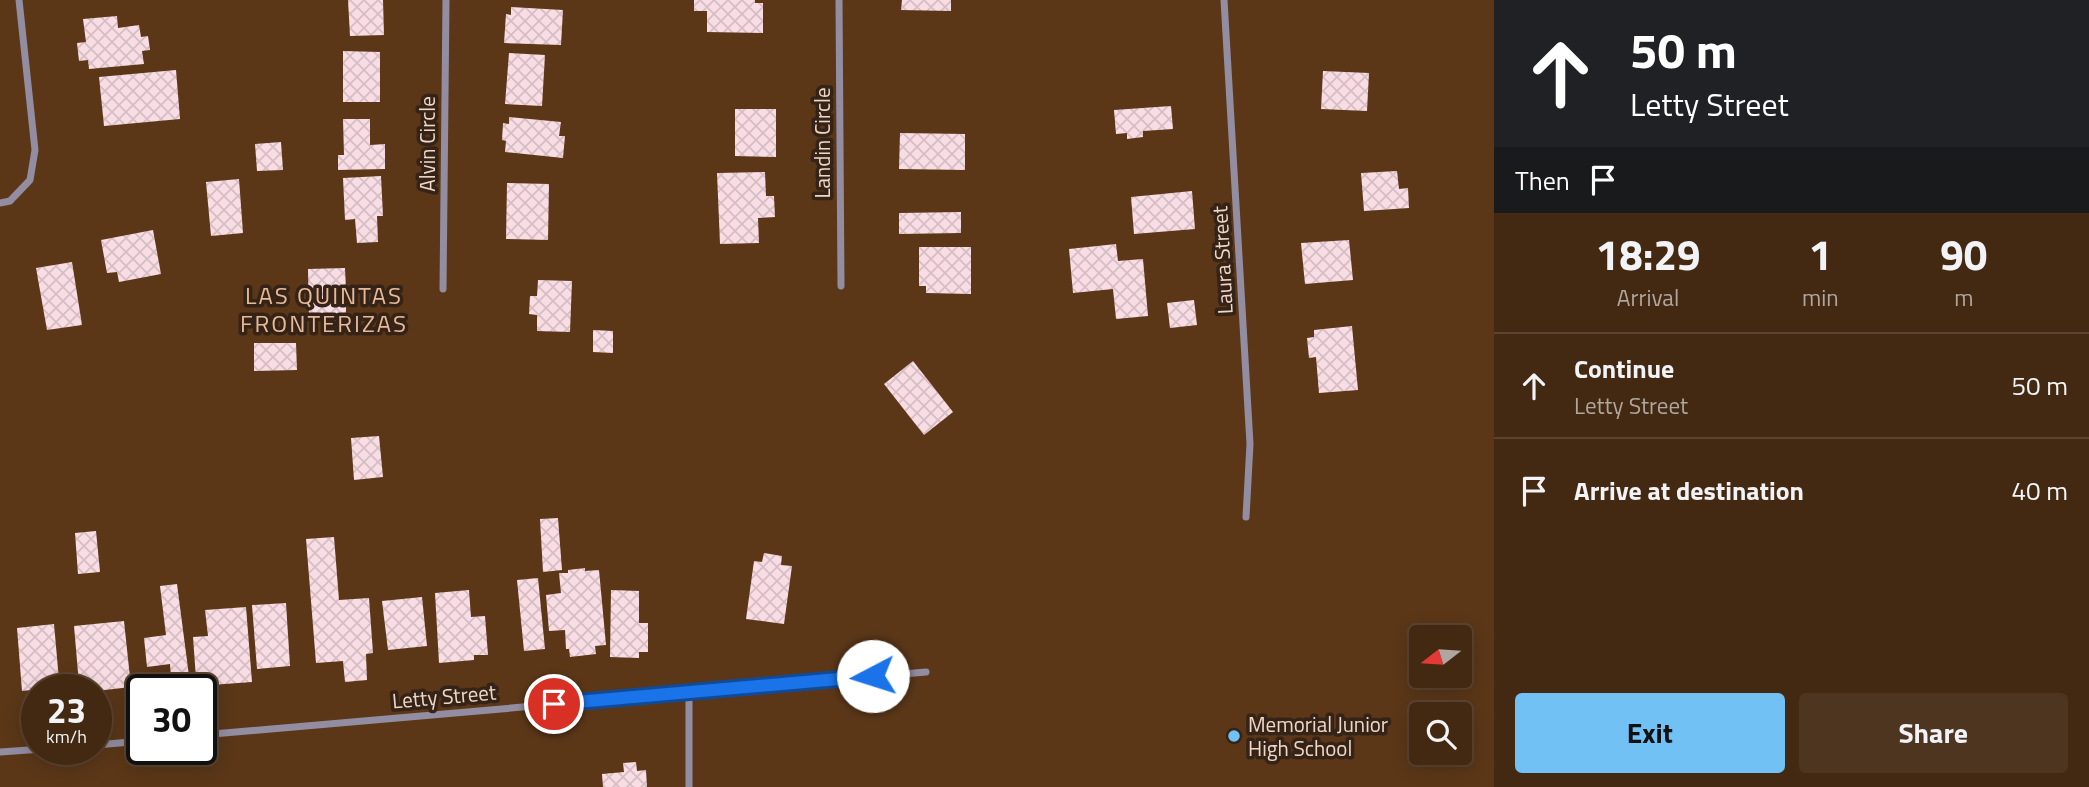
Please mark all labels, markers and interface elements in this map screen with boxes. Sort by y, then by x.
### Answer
text: 50 m [1630,12,1737,87]
icon: ahead [1515,28,1606,119]
text: Letty Street [1630,80,1789,128]
street label: Landin Circle [806,87,838,199]
street label: Alvin Circle [411,96,443,192]
text: Then [1515,161,1570,200]
icon: arrive [1584,161,1622,199]
street label: Laura Street [1203,204,1241,315]
text: 18:29 [1596,222,1700,286]
text: 1 [1809,222,1832,286]
text: 90 [1940,222,1987,286]
district label: LAS QUINTAS FRONTERIZAS [240,277,408,341]
text: Arrival [1617,280,1679,315]
text: min [1802,280,1839,315]
text: m [1954,280,1973,315]
text: Continue [1574,349,1674,388]
text: 50 m [2011,366,2068,405]
icon: ahead [1515,367,1553,405]
text: Letty Street [1574,388,1688,423]
text: Arrive at destination [1574,471,1804,510]
text: 40 m [2011,471,2068,510]
icon: arrive [1515,472,1553,510]
north arrow [1409,625,1472,688]
map controls [1409,625,1472,765]
position arrow [836,639,910,713]
speed limit sign: 30 [126,674,217,765]
pin [524,674,584,734]
street label: Letty Street [391,675,498,716]
text: 23 [47,683,86,737]
icon: arrive [535,685,573,723]
button: Exit [1515,693,1785,773]
button: Share [1799,693,2068,773]
button: search [1409,702,1472,765]
place label: Memorial Junior High School [1248,708,1388,764]
text: km/h [46,723,87,750]
marker: Memorial Junior High School [1226,728,1242,744]

